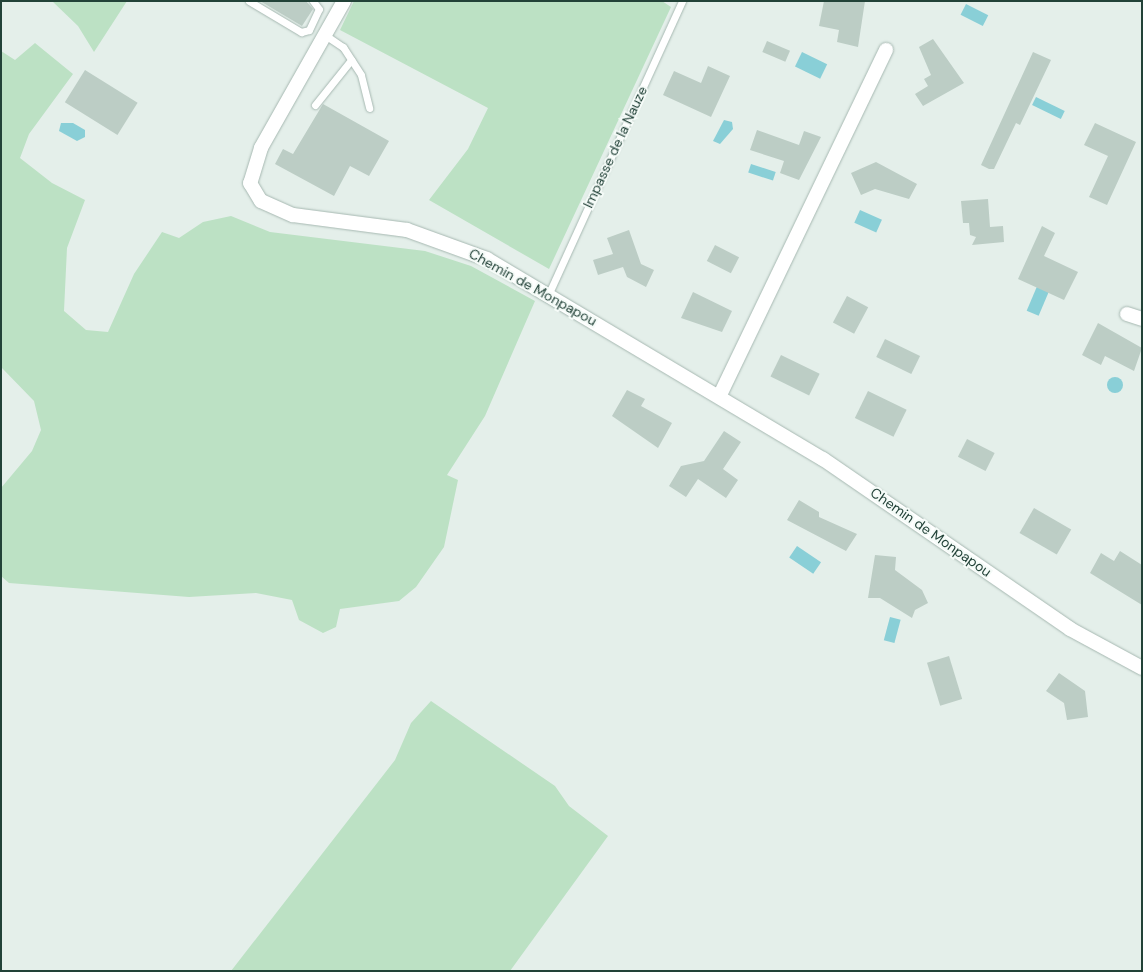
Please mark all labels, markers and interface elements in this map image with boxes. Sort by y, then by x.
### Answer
street label: Impasse de la Nauze [579,83,651,211]
street label: Chemin de Monpapou [466,245,600,329]
street label: Chemin de Monpapou [867,484,995,580]

